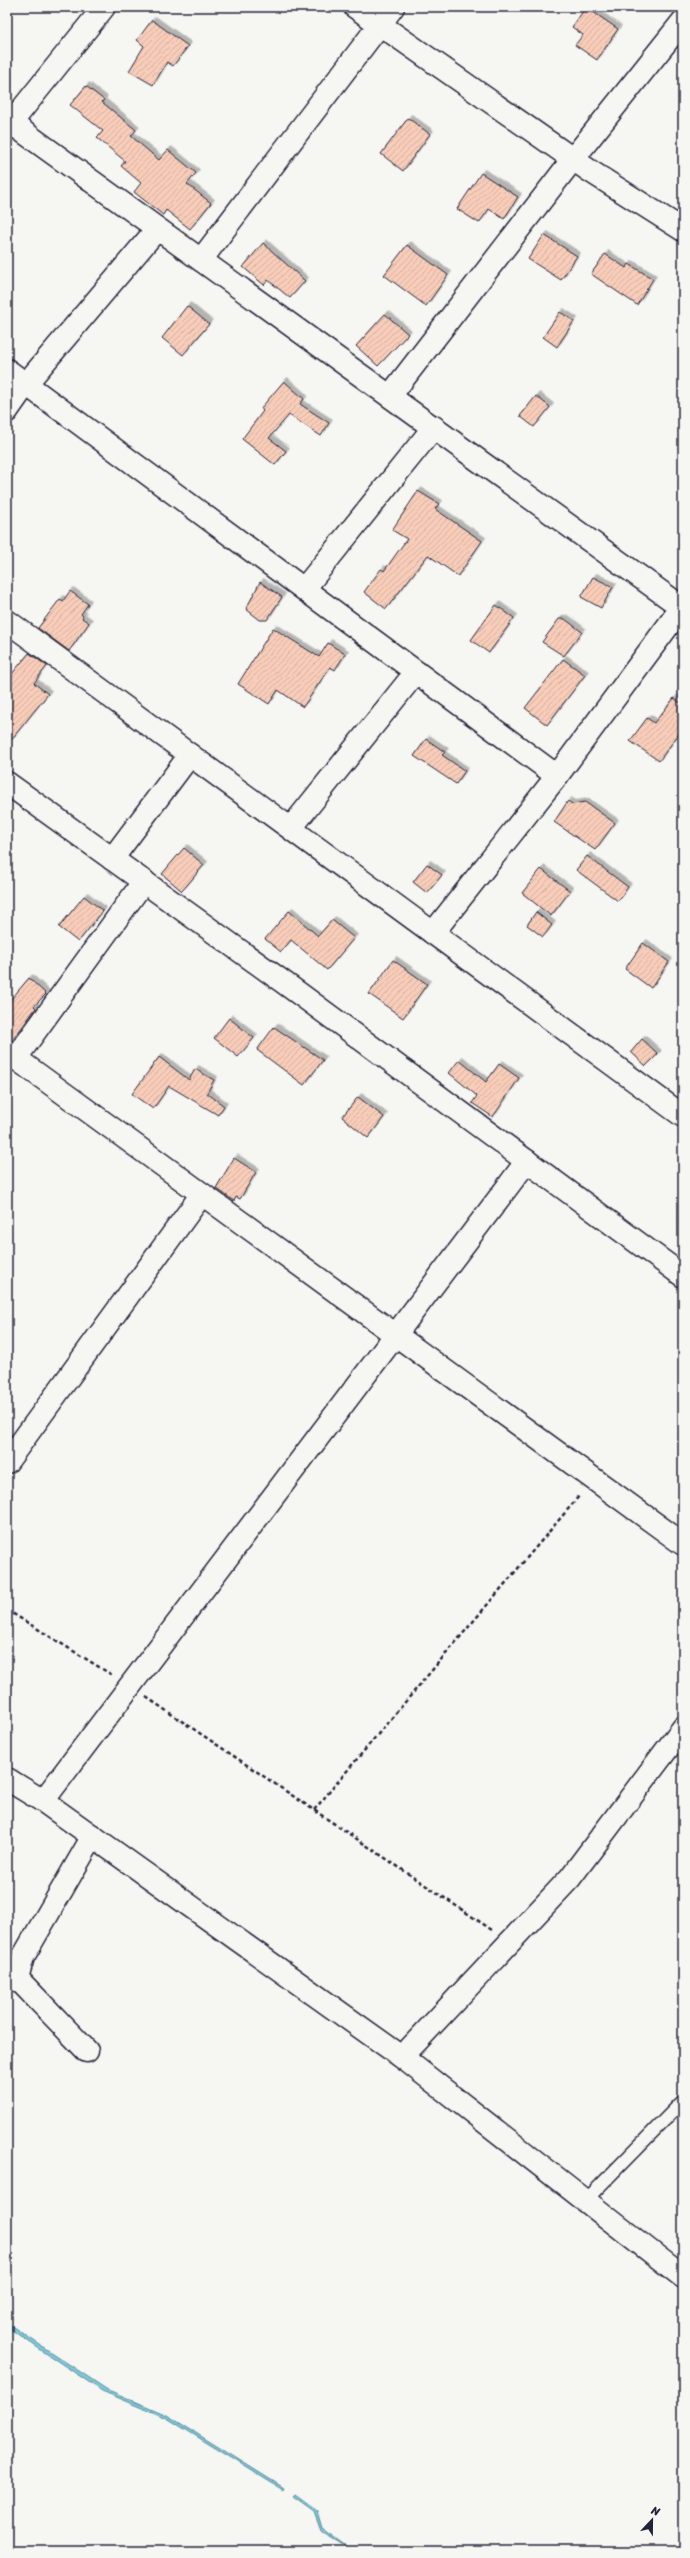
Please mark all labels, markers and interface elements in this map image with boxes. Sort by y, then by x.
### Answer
north arrow [632,2500,672,2540]
text: N [648,2501,663,2522]

